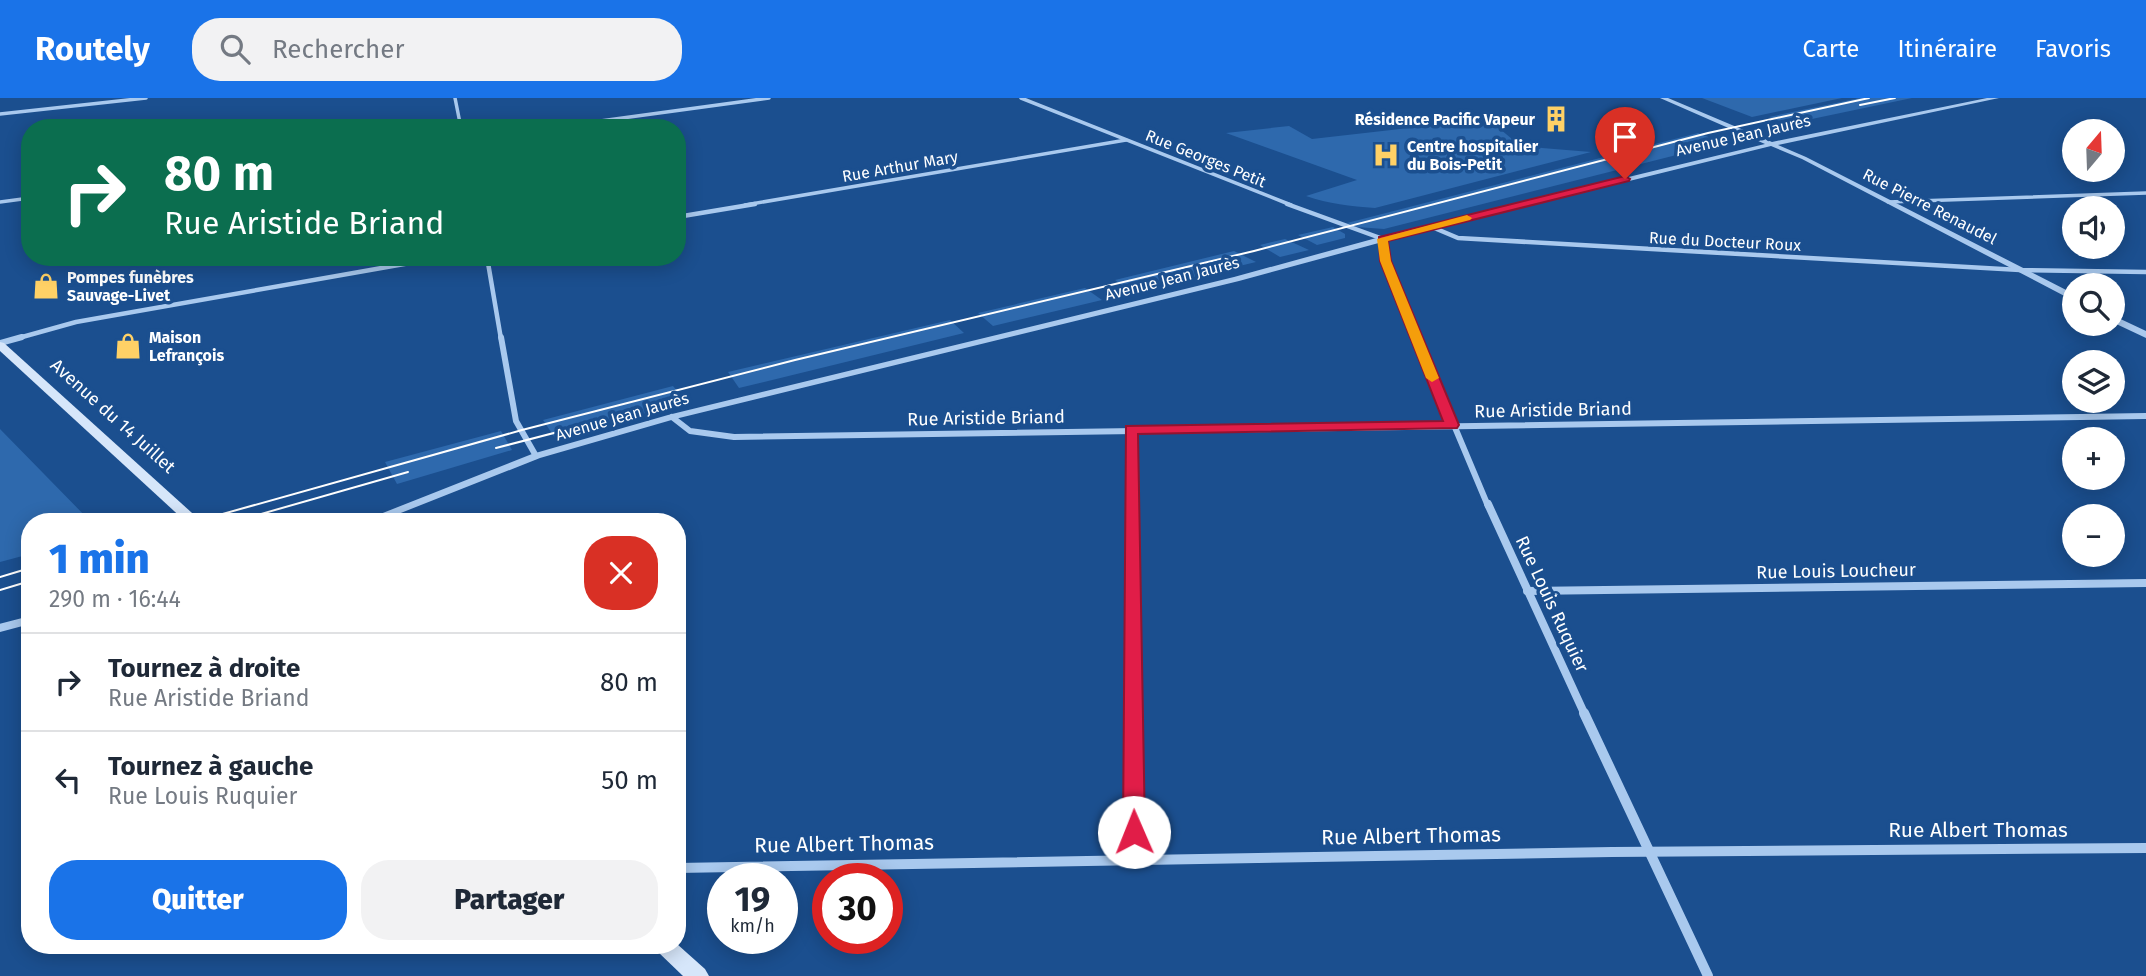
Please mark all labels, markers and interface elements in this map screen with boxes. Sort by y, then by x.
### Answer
search box [192,18,682,81]
text: Routely [35,29,150,69]
icon: search [216,30,254,68]
text: Rechercher [272,34,404,65]
text: Carte [1803,35,1859,63]
text: Itinéraire [1897,35,1997,63]
text: Favoris [2035,35,2111,63]
building icon: Résidence Pacific Vapeur [1541,104,1571,134]
pin [1595,107,1655,179]
place label: Résidence Pacific Vapeur [1355,110,1536,129]
street label: Avenue Jean Jaurès [1674,111,1812,160]
icon: arrive [1606,118,1644,156]
north arrow [2062,119,2124,182]
map controls [2062,119,2125,567]
street label: Rue Georges Petit [1143,126,1269,191]
place label: Centre hospitalier du Bois-Petit [1407,137,1539,174]
hospital icon: Centre hospitalier du Bois-Petit [1371,140,1401,170]
text: 80 m [164,144,274,203]
icon: right [49,147,140,238]
street label: Rue Arthur Mary [841,147,960,186]
street label: Rue Pierre Renaudel [1860,164,2000,249]
button: sound [2062,196,2125,259]
text: Rue Aristide Briand [164,204,444,242]
street label: Rue du Docteur Roux [1648,228,1802,255]
street label: Avenue Jean Jaurès [1103,253,1241,304]
place label: Pompes funèbres Sauvage-Livet [67,268,194,305]
shop icon: Pompes funèbres Sauvage-Livet [31,271,61,301]
button: search [2062,273,2125,336]
place label: Maison Lefrançois [149,328,224,366]
shop icon: Maison Lefrançois [113,331,143,361]
button: layers [2062,350,2125,413]
street label: Avenue du 14 Juillet [46,354,180,478]
street label: Avenue Jean Jaurès [553,388,691,445]
street label: Rue Aristide Briand [1474,398,1632,422]
street label: Rue Aristide Briand [907,406,1065,430]
button: + [2062,427,2125,490]
button: − [2062,504,2125,567]
street label: Rue Louis Ruquier [1511,532,1593,676]
text: 1 min [49,534,150,584]
button: close [584,536,658,610]
street label: Rue Louis Loucheur [1756,559,1916,583]
text: 290 m · 16:44 [49,585,181,613]
text: Tournez à droite [108,653,300,684]
icon: right [49,663,87,701]
text: 80 m [600,667,658,698]
text: Rue Aristide Briand [108,684,309,712]
text: Tournez à gauche [108,751,313,782]
icon: left [49,761,87,799]
text: 50 m [601,765,658,796]
text: Rue Louis Ruquier [108,782,297,810]
position arrow [1097,795,1171,869]
street label: Rue Albert Thomas [1888,817,2068,843]
street label: Rue Albert Thomas [1321,821,1501,851]
street label: Rue Albert Thomas [754,829,934,859]
button: Quitter [49,860,347,940]
button: Partager [361,860,658,940]
speed limit sign: 30 [812,863,903,954]
text: 19 [735,878,770,920]
text: km/h [730,915,775,937]

